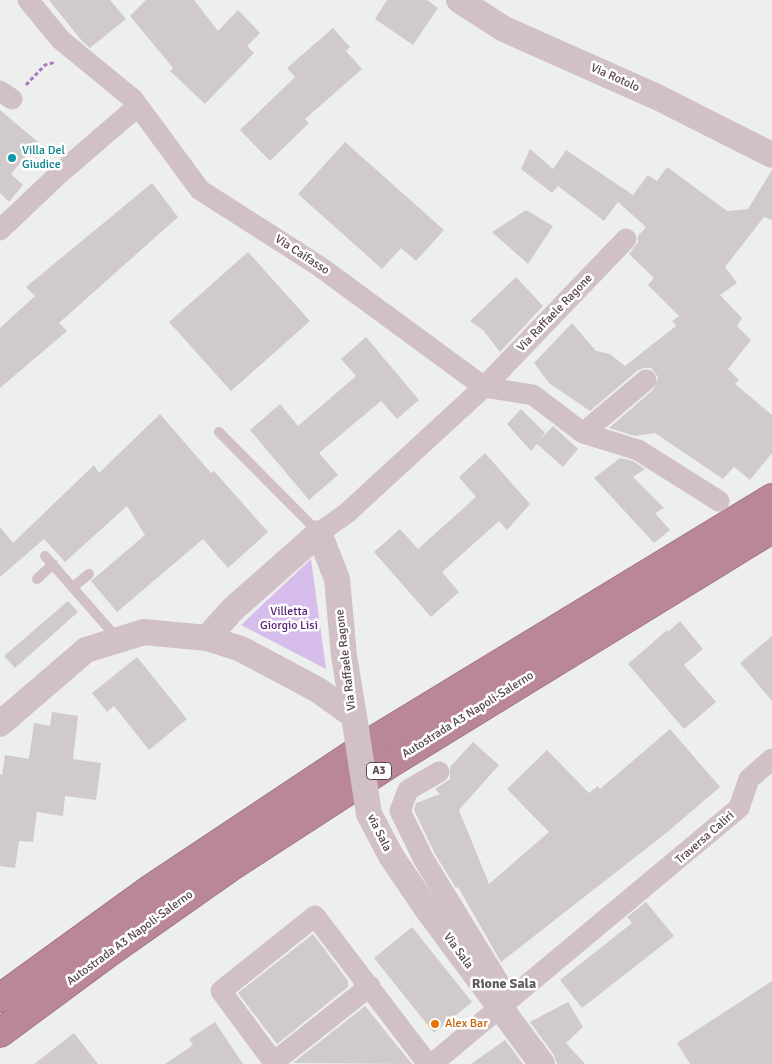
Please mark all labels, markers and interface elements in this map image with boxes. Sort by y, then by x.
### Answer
street label: Via Rotolo [588,61,642,95]
place label: Villa Del Giudice [22,144,65,172]
marker: Villa Del Giudice [6,152,18,164]
street label: Via Caifasso [272,232,332,278]
street label: Via Raffaele Ragone [514,271,596,355]
park label: Villetta Giorgio Lisi [260,605,318,633]
street label: Via Raffaele Ragone [333,608,359,712]
street label: Autostrada A3 Napoli-Salerno [399,668,537,762]
road number: A3 [366,762,392,779]
street label: Traversa Caliri [673,809,737,867]
street label: via Sala [364,812,394,854]
street label: Autostrada A3 Napoli-Salerno [64,887,196,989]
street label: Via Sala [440,930,476,972]
district label: Rione Sala [472,976,536,992]
place label: Alex Bar [445,1017,488,1031]
marker: Alex Bar [429,1018,441,1030]

